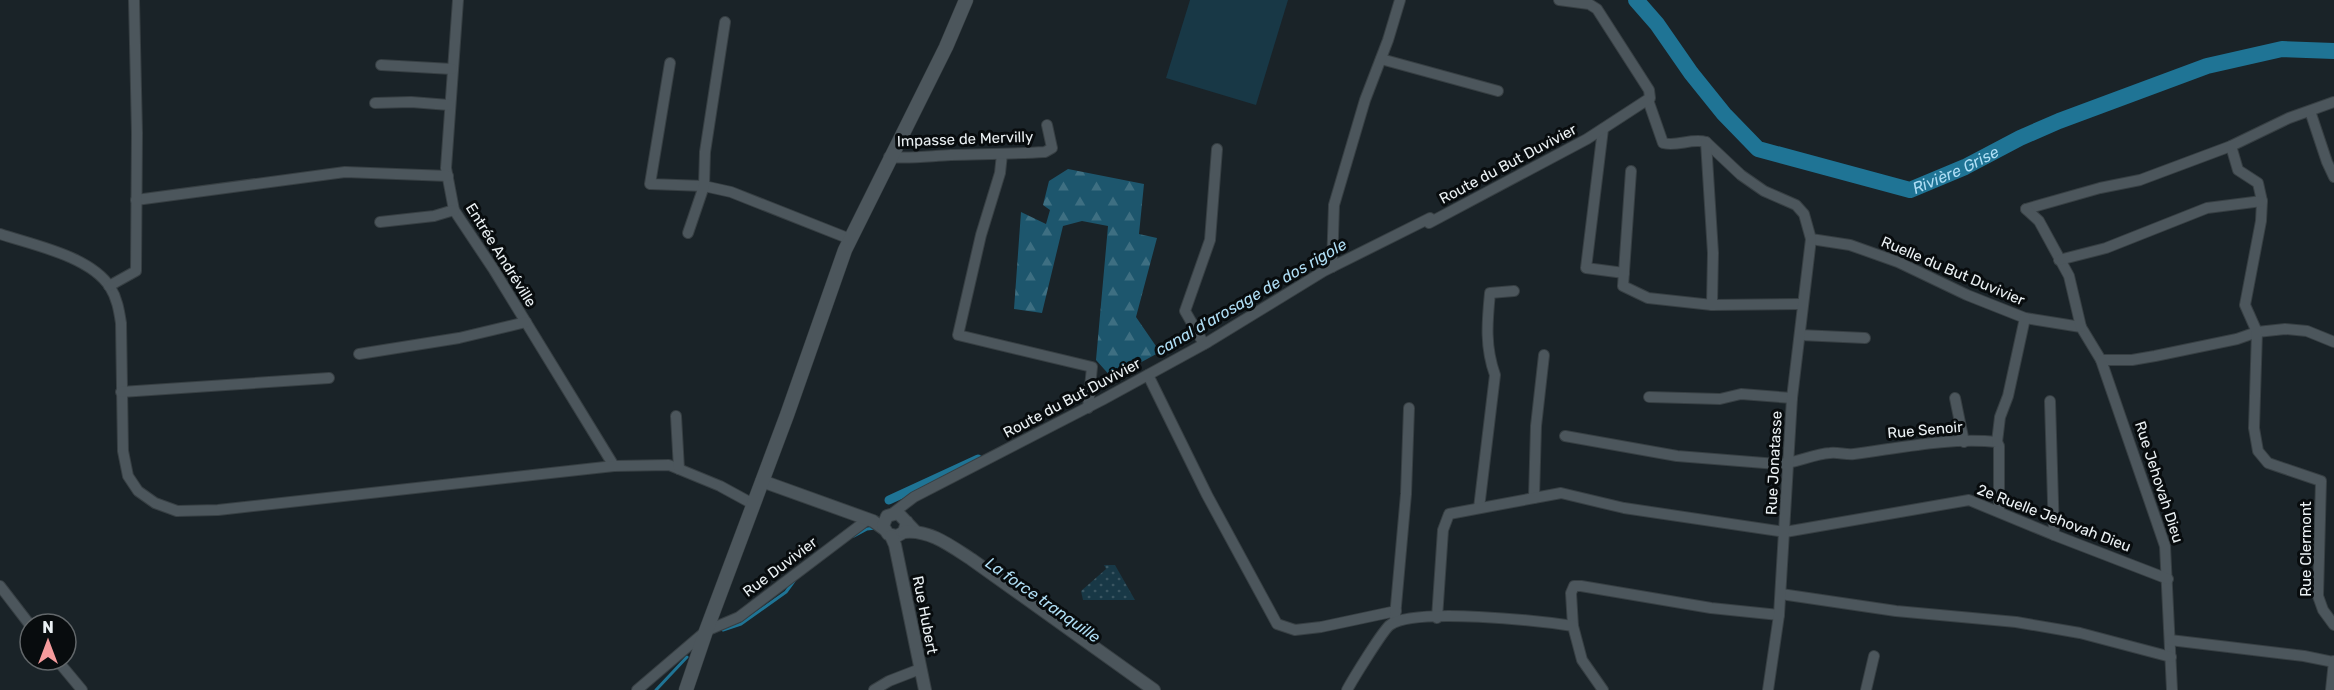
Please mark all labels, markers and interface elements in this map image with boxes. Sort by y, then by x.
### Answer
street label: Route du But Duvivier [1436,120,1580,208]
street label: Impasse de Mervilly [896,128,1034,150]
water label: Rivière Grise [1909,142,2002,198]
street label: Entrée Andréville [462,200,540,310]
street label: Ruelle du But Duvivier [1879,233,2028,310]
water label: canal d'arosage de dos rigole [1152,234,1350,360]
street label: Route du But Duvivier [1000,354,1144,442]
street label: Rue Jonatasse [1762,410,1786,516]
street label: Rue Senoir [1887,418,1964,442]
street label: Rue Jehovah Dieu [2131,419,2187,545]
street label: 2e Ruelle Jehovah Dieu [1975,480,2133,556]
street label: Rue Clermont [2297,501,2315,597]
street label: Rue Duvivier [739,533,821,601]
water label: La force tranquille [982,553,1104,647]
street label: Rue Hubert [909,574,941,656]
north arrow [18,612,78,672]
text: N [42,618,54,637]

